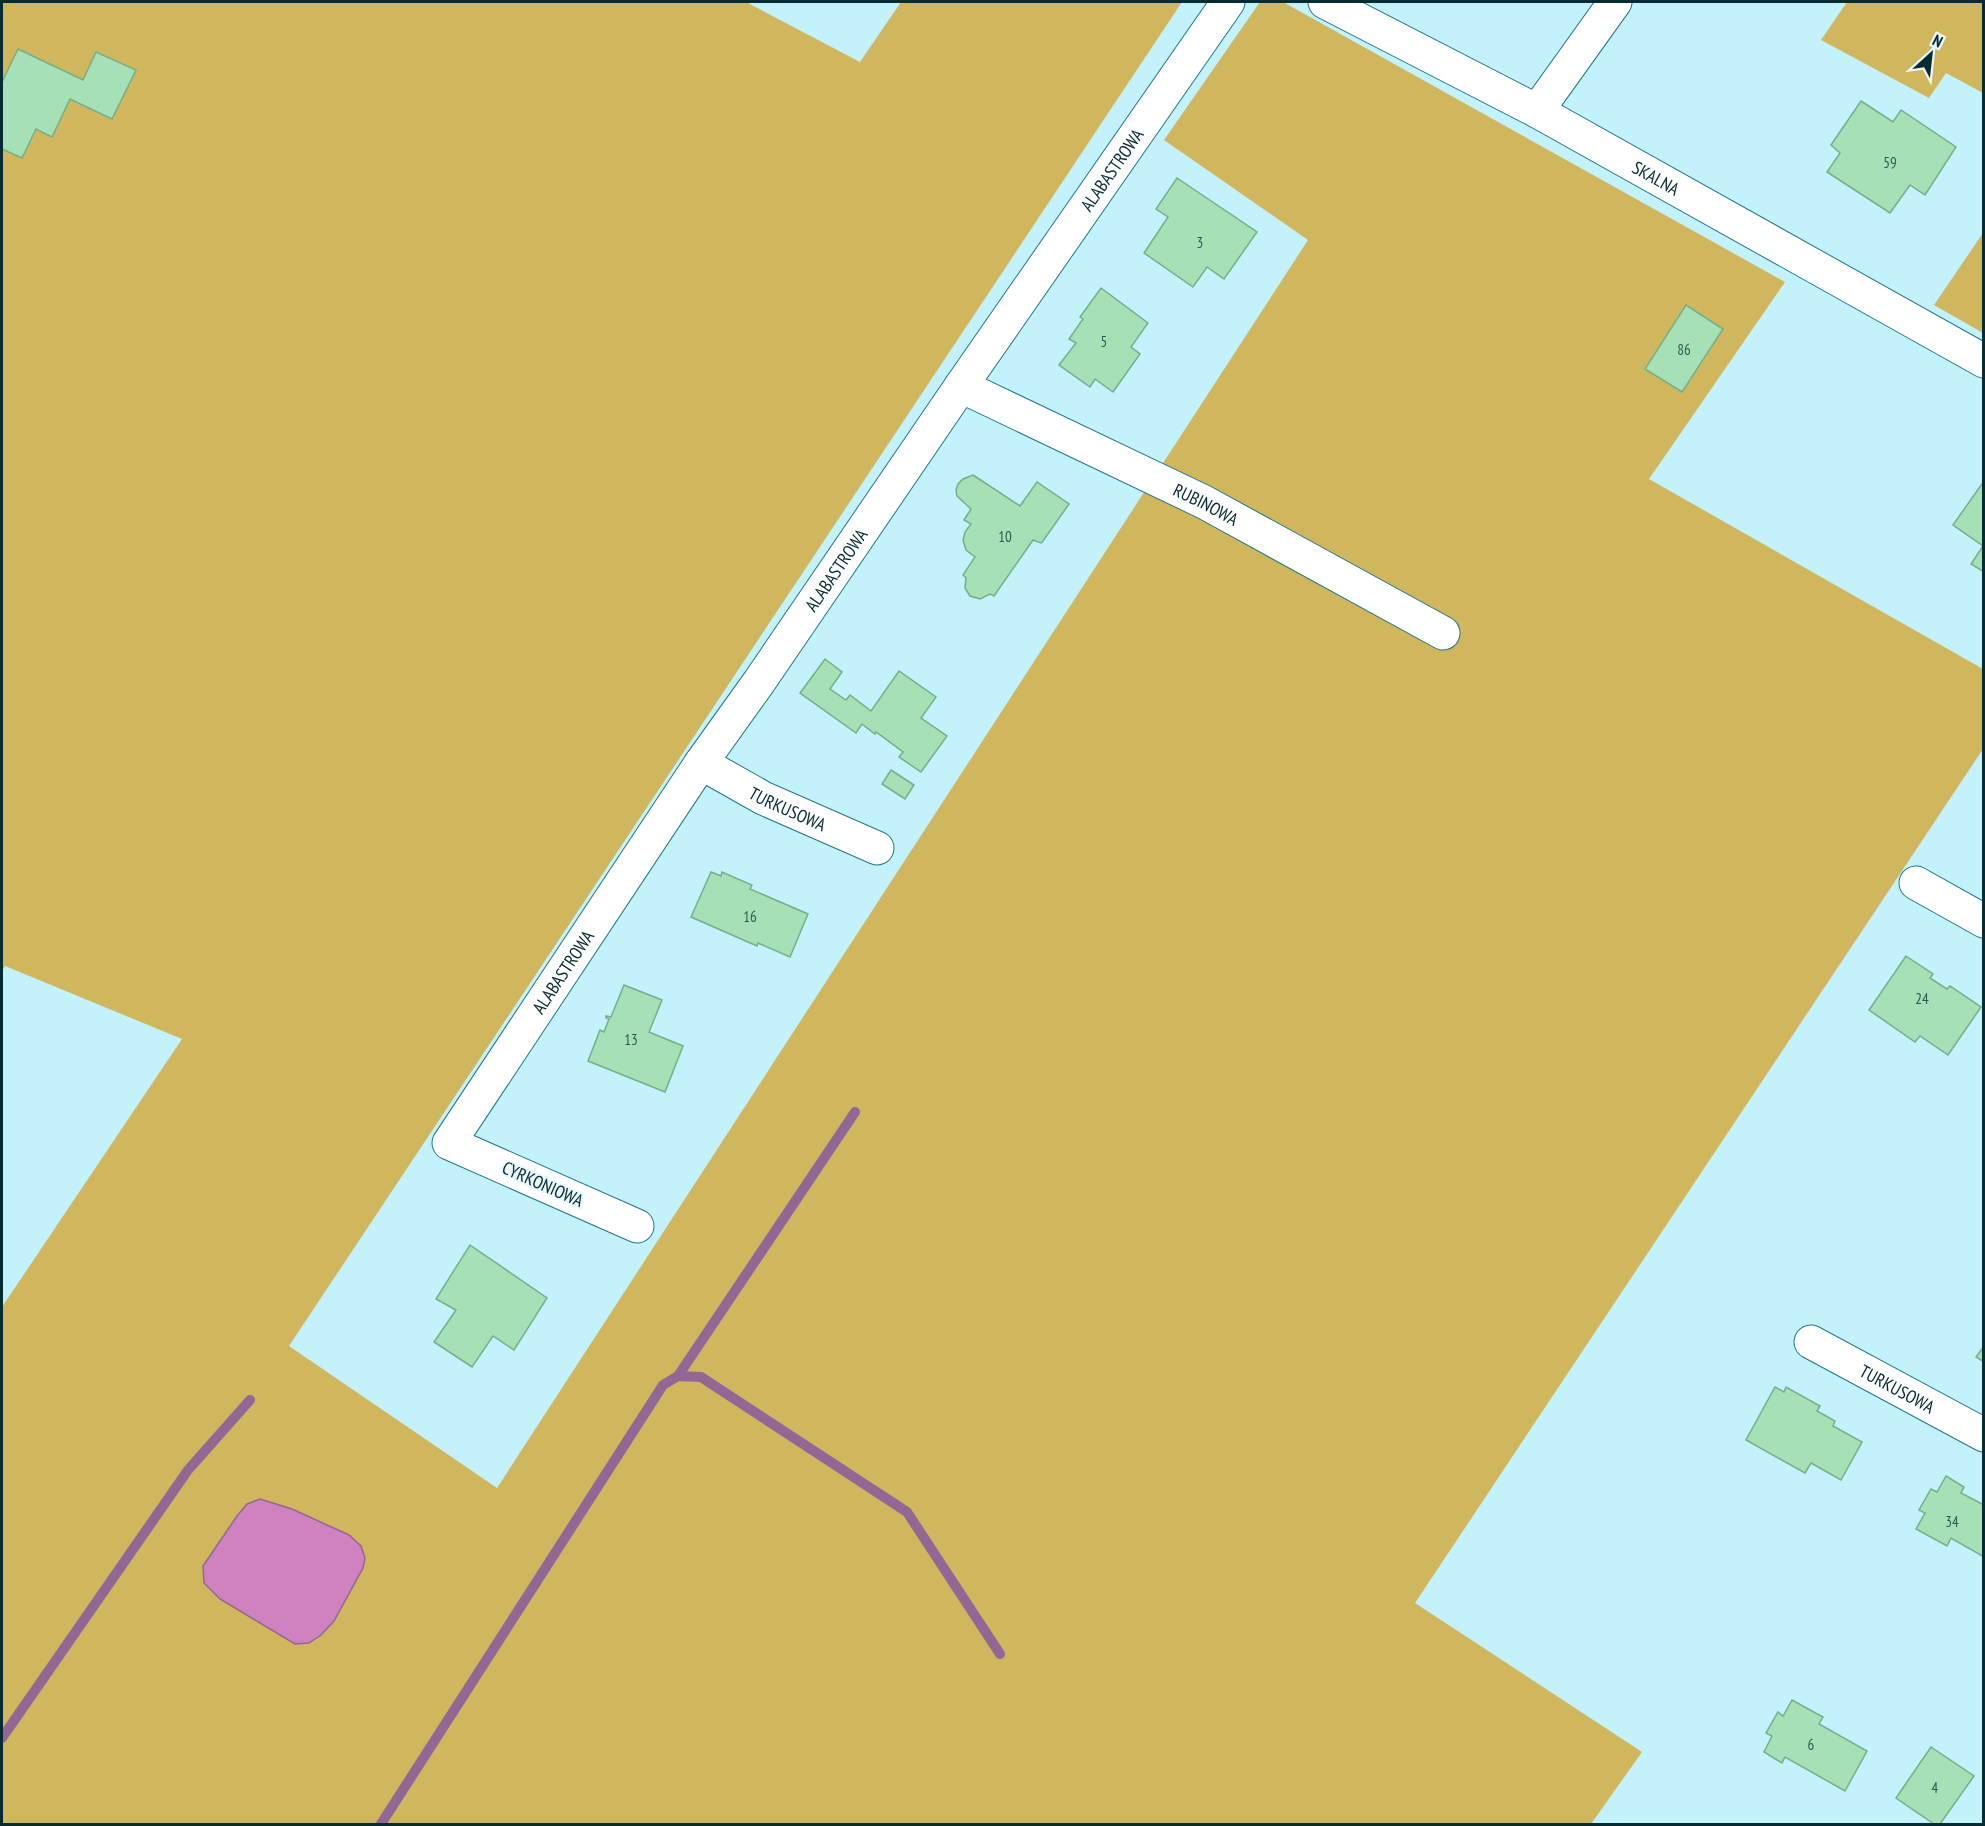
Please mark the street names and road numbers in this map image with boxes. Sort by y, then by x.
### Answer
street label: ALABASTROWA [1075,124,1148,215]
street label: SKALNA [1629,155,1684,200]
street label: RUBINOWA [1170,478,1243,530]
street label: ALABASTROWA [799,524,872,616]
street label: TURKUSOWA [745,781,830,836]
street label: ALABASTROWA [527,925,599,1018]
street label: CYRKONIOWA [499,1156,588,1212]
street label: TURKUSOWA [1856,1359,1939,1418]

